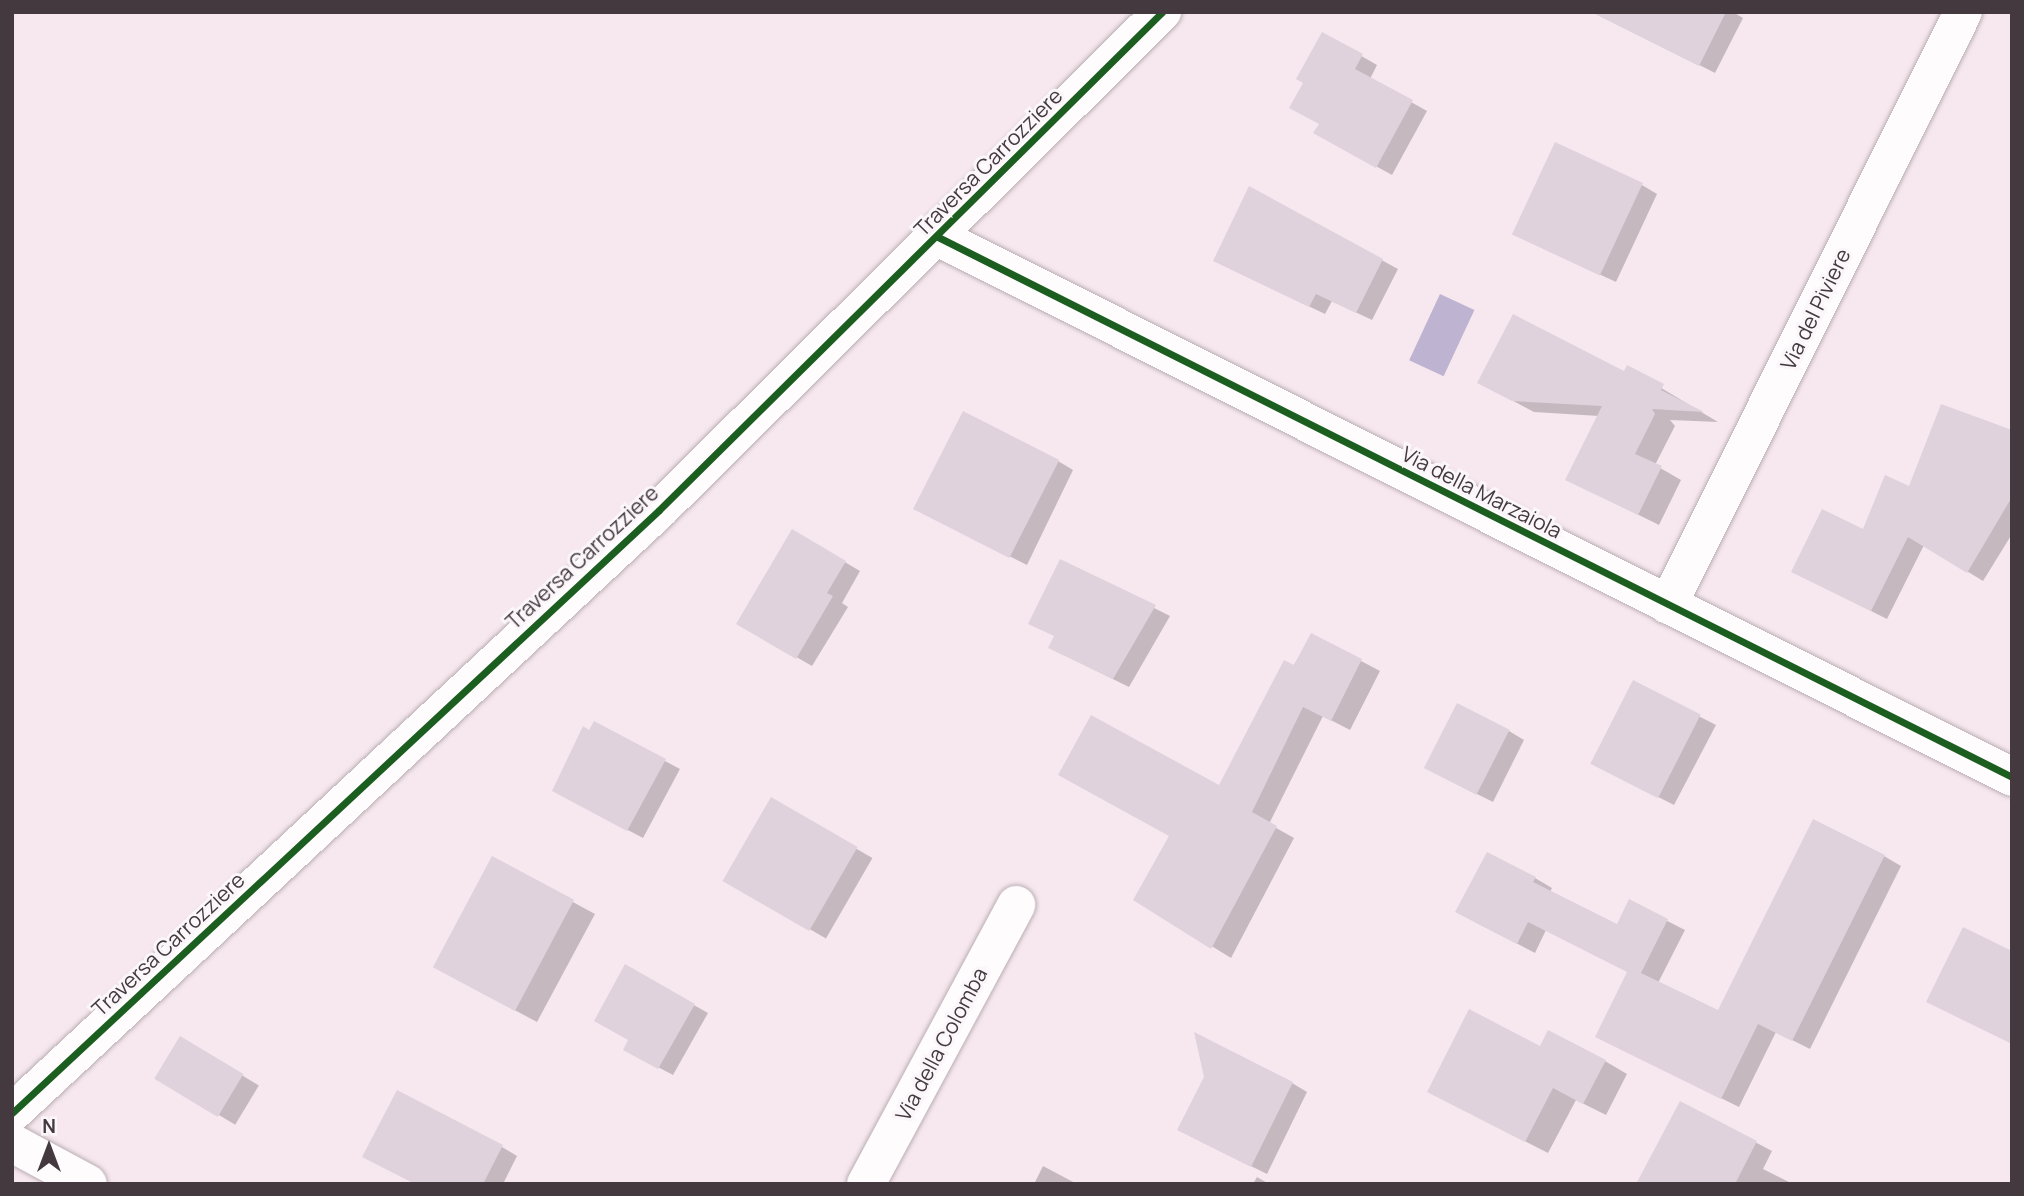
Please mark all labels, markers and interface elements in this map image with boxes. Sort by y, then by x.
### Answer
street label: Traversa Carrozziere [909,83,1067,241]
street label: Via del Piviere [1775,244,1855,374]
street label: Via della Marzaiola [1398,441,1566,543]
street label: Traversa Carrozziere [501,480,663,634]
street label: Traversa Carrozziere [87,867,249,1021]
street label: Via della Colomba [890,963,992,1125]
north arrow [14,1112,84,1182]
text: N [42,1113,56,1139]

